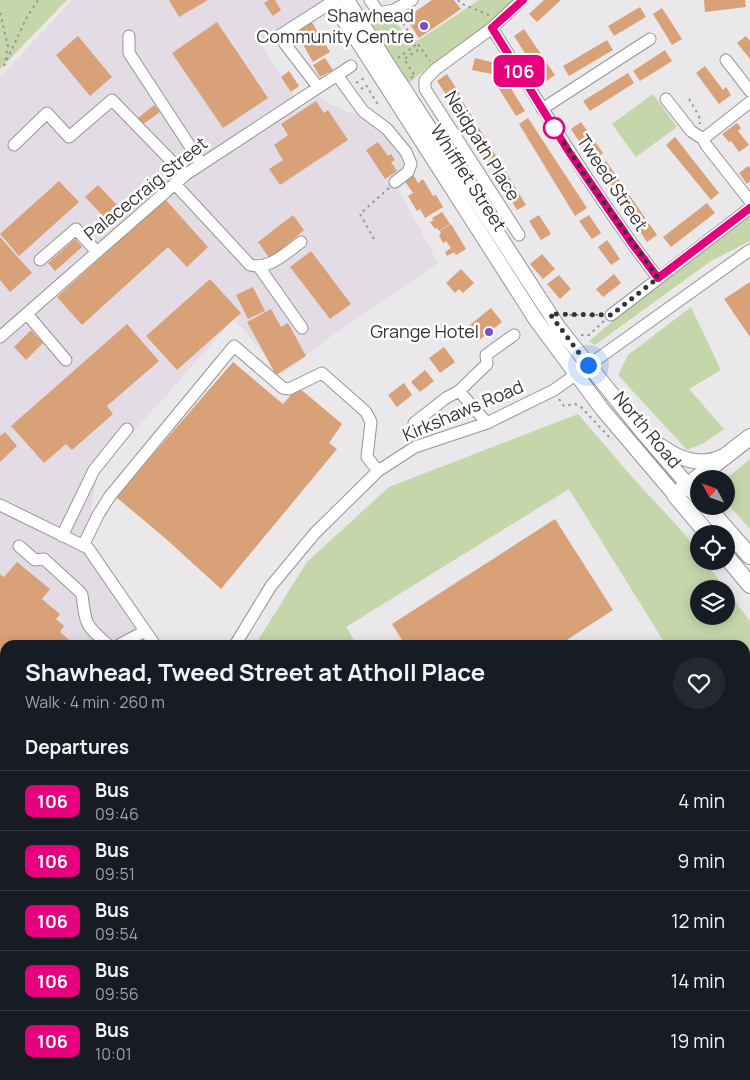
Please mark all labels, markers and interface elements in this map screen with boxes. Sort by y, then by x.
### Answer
place label: Shawhead Community Centre [256,3,414,48]
marker: Shawhead Community Centre [418,20,430,32]
line badge: 106 [490,55,548,87]
text: 106 [504,59,534,83]
street label: Neidpath Place [440,86,526,205]
unlabelled marker [543,117,565,139]
street label: Whifflet Street [425,119,512,235]
street label: Tweed Street [572,130,654,235]
street label: Palacecraig Street [79,131,212,245]
place label: Grange Hotel [370,319,479,343]
marker: Grange Hotel [483,326,495,338]
your location [576,353,601,378]
street label: Kirkshaws Road [399,374,527,446]
street label: North Road [608,386,687,473]
north arrow [690,470,735,515]
map controls [690,470,735,625]
button: locate [690,525,735,570]
button: layers [690,580,735,625]
text: Shawhead, Tweed Street at Atholl Place [25,655,485,688]
button: heart [673,657,725,709]
text: Walk · 4 min · 260 m [25,691,165,713]
text: Departures [25,734,129,760]
text: Bus [95,777,129,803]
text: 4 min [678,788,725,814]
text: 106 [37,789,68,813]
text: 09:46 [95,803,139,825]
text: Bus [95,837,129,863]
text: 9 min [678,848,725,874]
text: 106 [37,849,68,873]
text: 09:51 [95,863,135,885]
text: Bus [95,897,129,923]
text: 12 min [671,908,725,934]
text: 106 [37,909,68,933]
text: 09:54 [95,923,138,945]
text: Bus [95,957,129,983]
text: 14 min [671,968,725,994]
text: 106 [37,969,68,993]
text: 09:56 [95,983,139,1005]
text: Bus [95,1017,129,1043]
text: 19 min [670,1028,725,1054]
text: 106 [37,1029,68,1053]
text: 10:01 [95,1043,132,1065]

